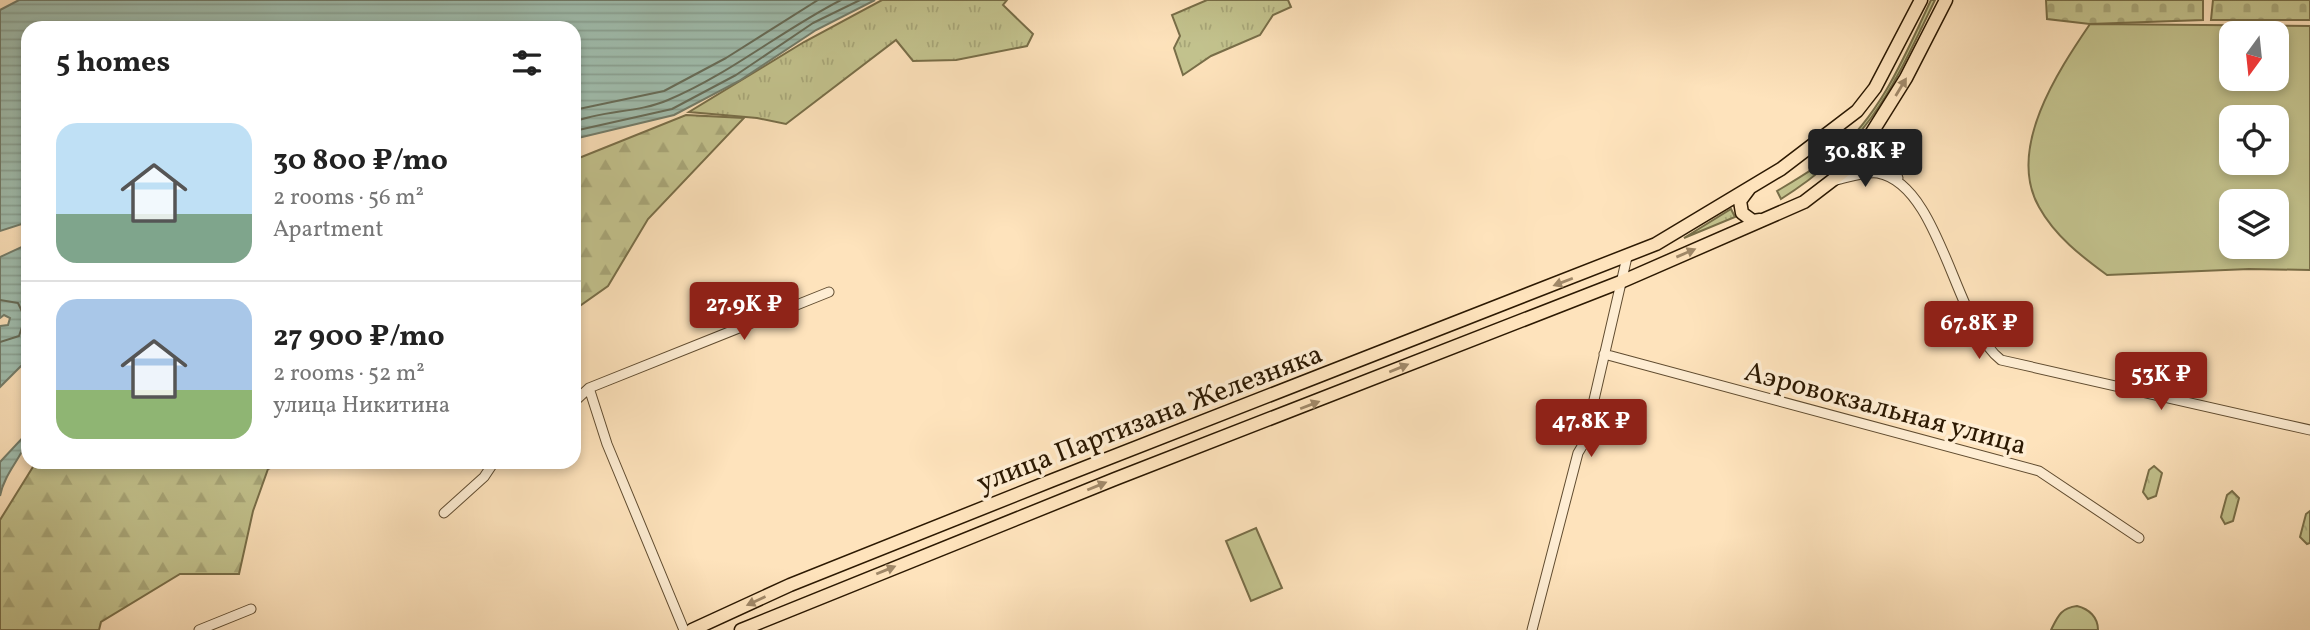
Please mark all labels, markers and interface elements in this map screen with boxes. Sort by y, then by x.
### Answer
north arrow [2219,21,2289,91]
map controls [2219,21,2289,259]
text: 5 homes [56,42,170,84]
icon: filters [508,44,546,82]
one-way arrow [1895,77,1907,96]
button: locate [2219,105,2289,175]
pin: 30.8K ₽ [1800,130,1930,189]
text: 30.8K ₽ [1824,136,1906,168]
text: 30 800 ₽/mo [273,140,448,182]
icon: home [112,151,196,235]
text: 2 rooms · 56 m² [273,182,424,214]
button: layers [2219,189,2289,259]
text: Apartment [273,214,384,246]
one-way arrow [1676,247,1696,259]
one-way arrow [1552,276,1573,287]
pin: 27.9K ₽ [679,282,809,342]
text: 27.9K ₽ [706,289,782,321]
pin: 67.8K ₽ [1914,302,2044,361]
text: 67.8K ₽ [1940,308,2018,340]
text: 27 900 ₽/mo [273,316,445,358]
icon: home [112,327,196,411]
street label: улица Партизана Железняка [971,335,1329,503]
pin: 53K ₽ [2112,352,2210,412]
street label: Аэровокзальная улица [1740,353,2031,466]
text: 2 rooms · 52 m² [273,358,425,390]
text: 53K ₽ [2131,359,2191,391]
one-way arrow [1389,362,1410,373]
text: улица Никитина [273,390,450,422]
one-way arrow [1299,399,1320,410]
pin: 47.8K ₽ [1526,400,1656,459]
text: 47.8K ₽ [1552,406,1630,438]
one-way arrow [1087,480,1108,491]
one-way arrow [875,564,896,575]
one-way arrow [746,595,766,607]

